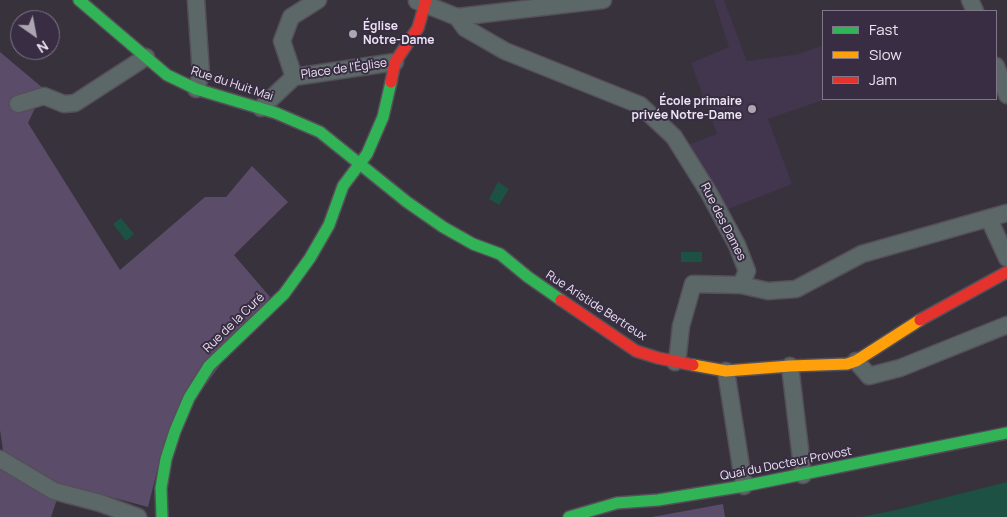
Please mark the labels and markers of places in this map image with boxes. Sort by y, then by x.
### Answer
place label: Église Notre-Dame [363,20,434,48]
marker: Église Notre-Dame [347,28,359,40]
place label: École primaire privée Notre-Dame [632,95,742,123]
marker: École primaire privée Notre-Dame [746,103,758,115]

